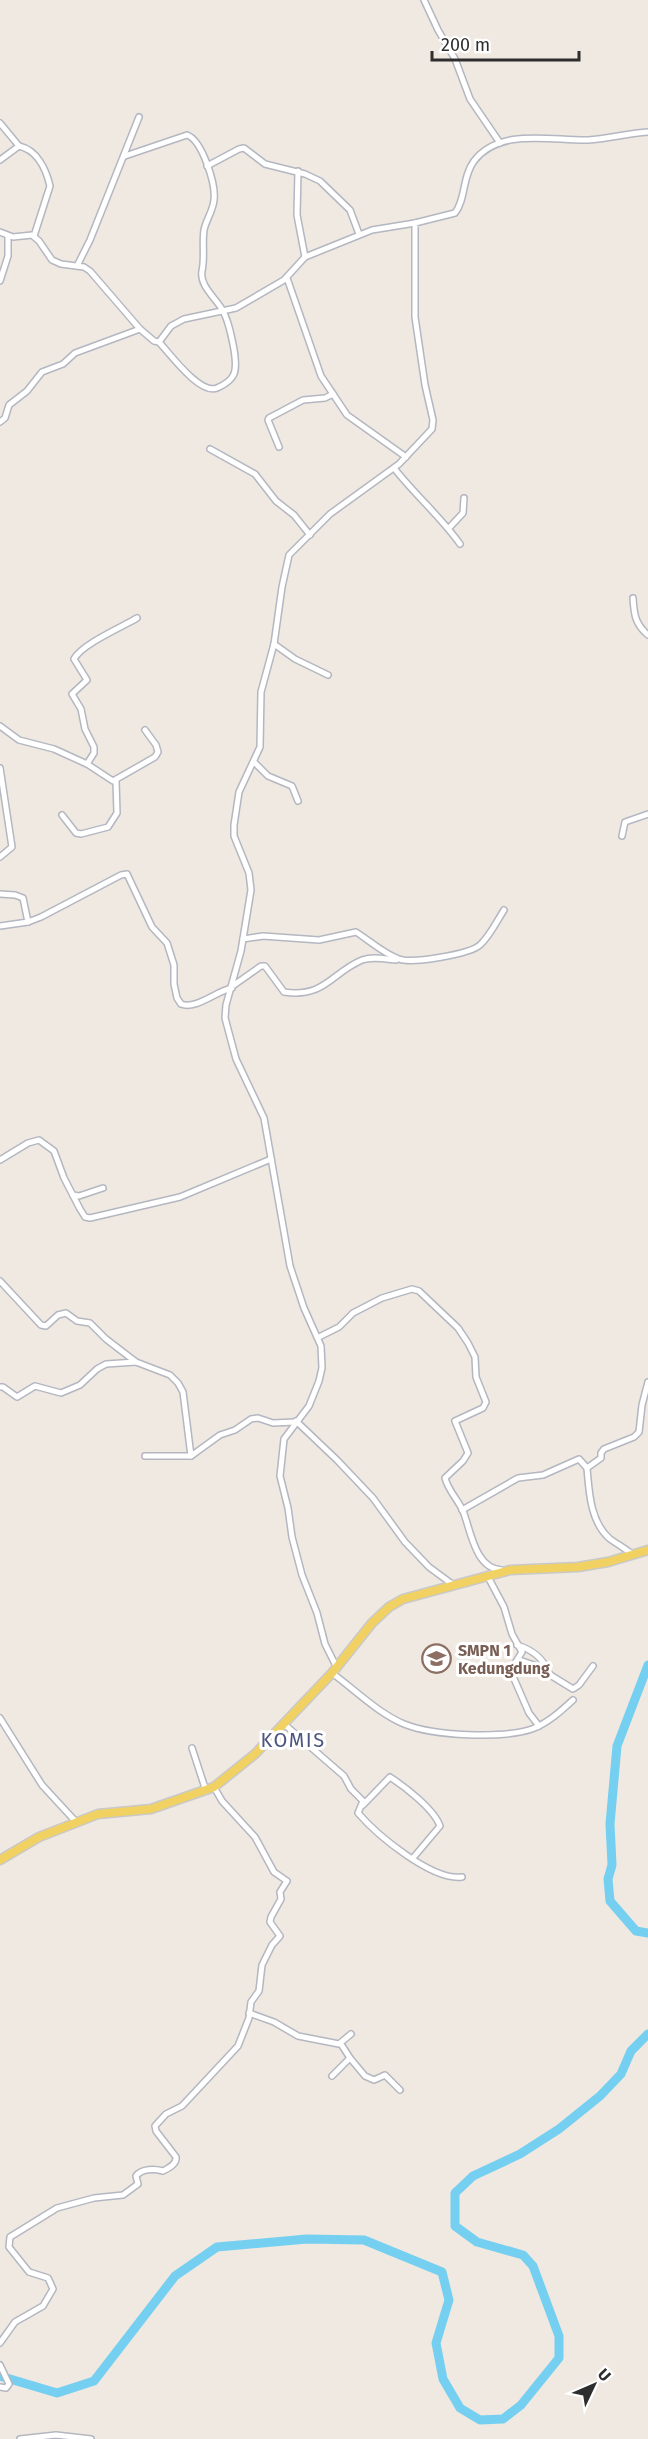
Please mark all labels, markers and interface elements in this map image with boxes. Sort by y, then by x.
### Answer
scale bar [432,24,579,62]
text: 200 m [441,34,490,56]
place label: SMPN 1 Kedungdung [458,1641,550,1678]
school or university icon: SMPN 1 Kedungdung [421,1643,453,1675]
district label: KOMIS [260,1728,326,1752]
north arrow [564,2355,624,2415]
text: U [594,2365,615,2385]

